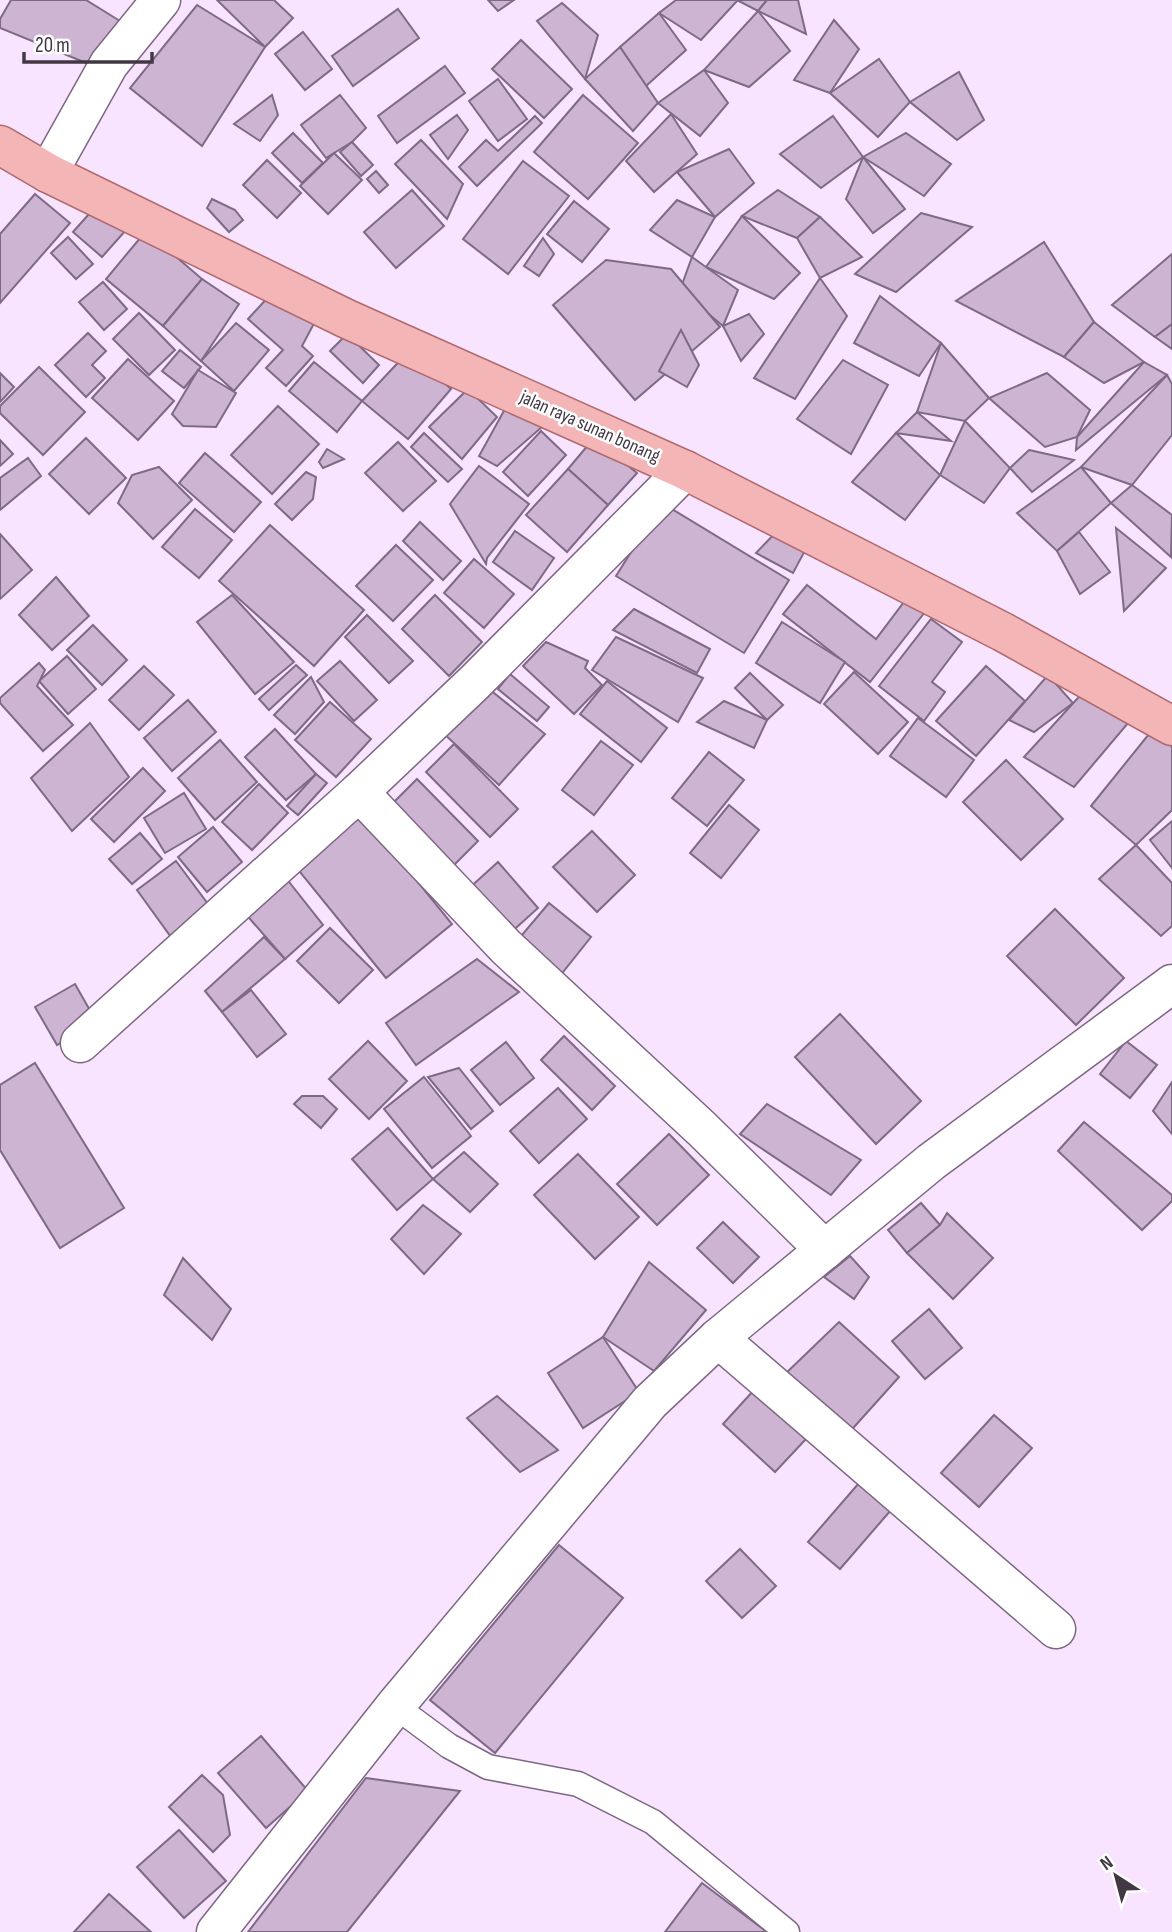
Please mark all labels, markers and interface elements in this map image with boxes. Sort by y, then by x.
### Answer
scale bar [24,21,152,65]
text: 20 m [35,33,70,58]
street label: jalan raya sunan bonang [516,385,664,468]
north arrow [1081,1841,1151,1911]
text: N [1096,1851,1118,1876]

